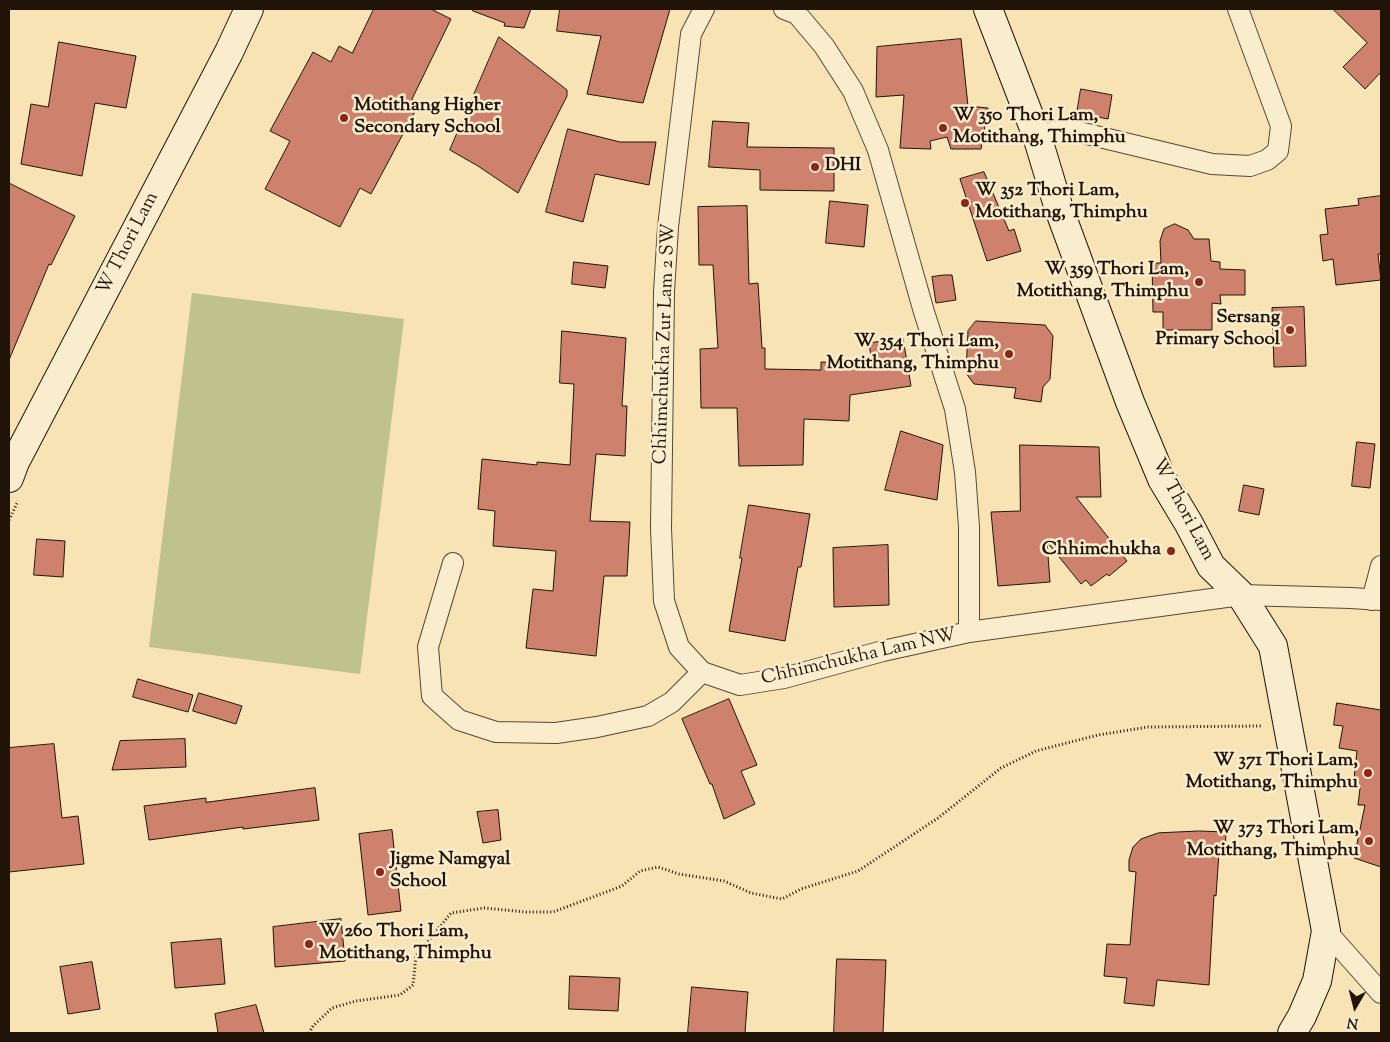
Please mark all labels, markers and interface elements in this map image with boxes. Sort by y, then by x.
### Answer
place label: Motithang Higher Secondary School [354,96,501,140]
place label: W 350 Thori Lam, Motithang, Thimphu [953,106,1126,150]
marker: Motithang Higher Secondary School [338,112,350,124]
marker: W 350 Thori Lam, Motithang, Thimphu [937,122,949,134]
place label: DHI [825,156,861,178]
marker: DHI [809,161,821,173]
place label: W 352 Thori Lam, Motithang, Thimphu [975,181,1148,225]
street label: W Thori Lam [93,189,165,299]
marker: W 352 Thori Lam, Motithang, Thimphu [959,197,971,209]
street label: Chhimchukha Zur Lam 2 SW [650,223,682,465]
place label: W 359 Thori Lam, Motithang, Thimphu [1016,260,1189,304]
marker: W 359 Thori Lam, Motithang, Thimphu [1193,276,1205,288]
place label: Sersang Primary School [1155,308,1280,352]
marker: Sersang Primary School [1284,324,1296,336]
place label: W 354 Thori Lam, Motithang, Thimphu [826,332,999,376]
marker: W 354 Thori Lam, Motithang, Thimphu [1003,348,1015,360]
street label: W Thori Lam [1146,455,1218,565]
place label: Chhimchukha [1042,540,1161,562]
marker: Chhimchukha [1165,545,1177,557]
street label: Chhimchukha Lam NW [759,624,959,692]
place label: W 371 Thori Lam, Motithang, Thimphu [1185,751,1358,795]
marker: W 371 Thori Lam, Motithang, Thimphu [1362,767,1374,779]
place label: W 373 Thori Lam, Motithang, Thimphu [1186,819,1359,863]
marker: W 373 Thori Lam, Motithang, Thimphu [1363,835,1375,847]
place label: Jigme Namgyal School [390,850,511,894]
marker: Jigme Namgyal School [374,866,386,878]
place label: W 260 Thori Lam, Motithang, Thimphu [319,922,492,966]
marker: W 260 Thori Lam, Motithang, Thimphu [303,938,315,950]
north arrow [1330,982,1380,1032]
text: N [1346,1011,1360,1033]

